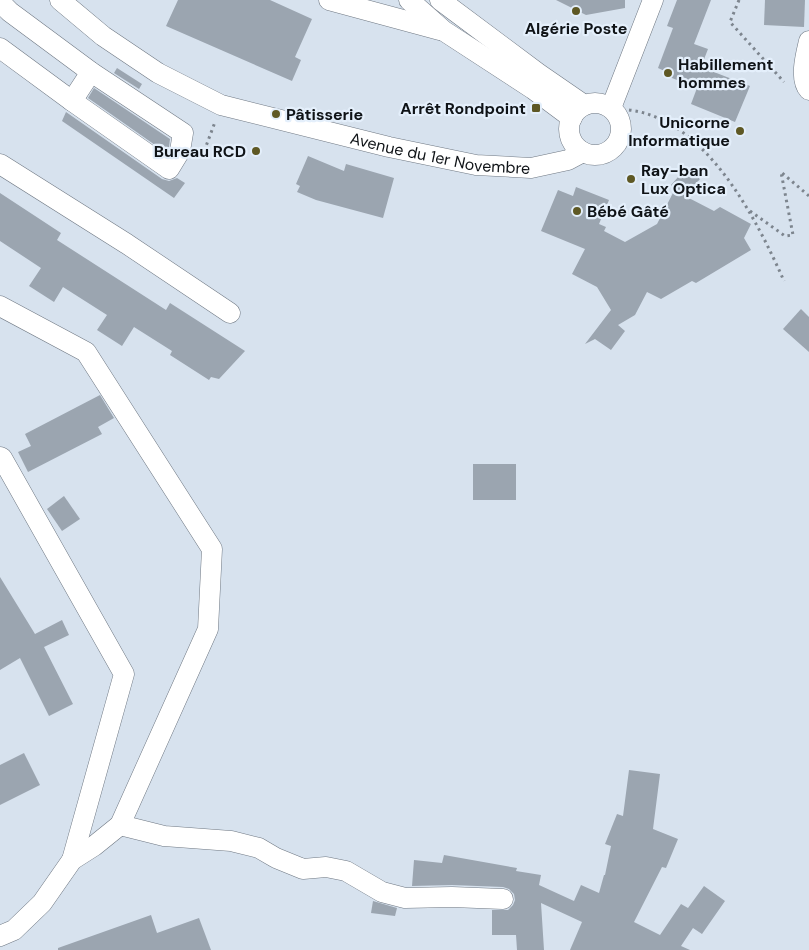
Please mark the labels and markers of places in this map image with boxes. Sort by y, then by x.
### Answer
marker: Algérie Poste [570,5,582,17]
place label: Algérie Poste [525,18,627,39]
place label: Habillement hommes [678,54,773,93]
marker: Habillement hommes [662,67,674,79]
place label: Arrêt Rondpoint [400,98,526,119]
marker: Arrêt Rondpoint [530,102,542,114]
place label: Pâtisserie [286,104,363,125]
marker: Pâtisserie [270,108,282,120]
place label: Unicorne Informatique [628,112,730,151]
marker: Unicorne Informatique [734,125,746,137]
place label: Bureau RCD [154,141,246,162]
marker: Bureau RCD [250,145,262,157]
place label: Ray-ban Lux Optica [641,160,726,199]
marker: Ray-ban Lux Optica [625,173,637,185]
place label: Bébé Gâté [587,201,669,222]
marker: Bébé Gâté [571,205,583,217]

